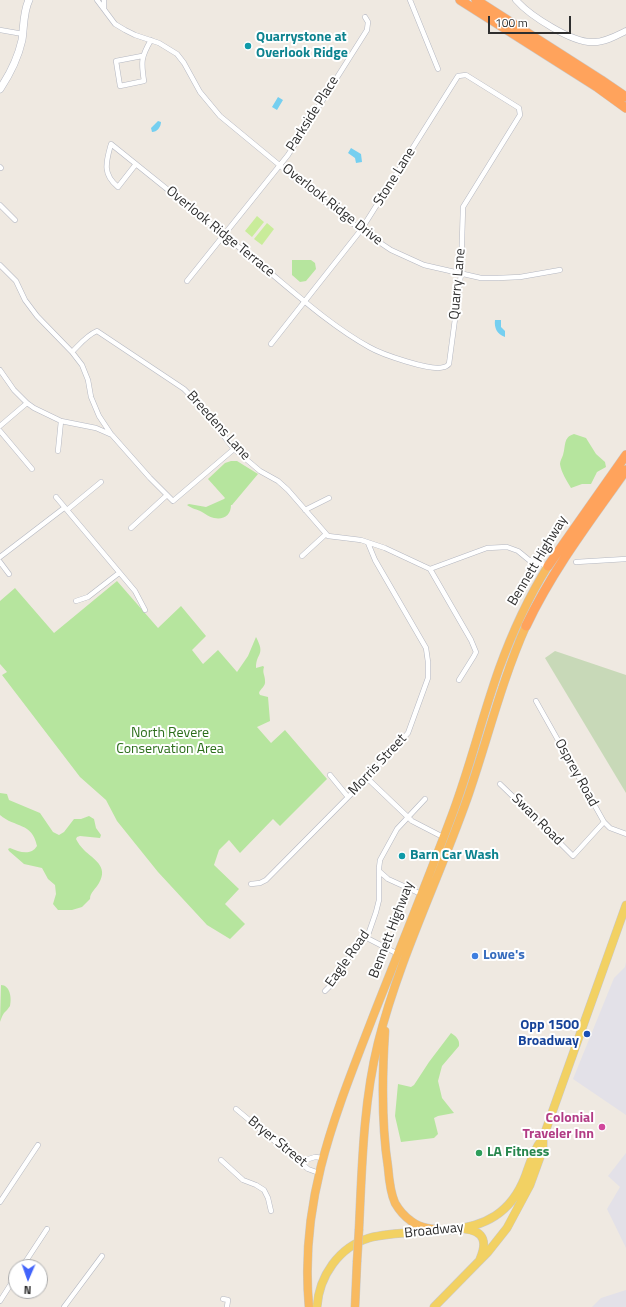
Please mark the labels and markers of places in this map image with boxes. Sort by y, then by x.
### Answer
place label: Quarrystone at Overlook Ridge [256,30,348,62]
marker: Quarrystone at Overlook Ridge [243,41,253,51]
place label: Barn Car Wash [410,848,499,864]
marker: Barn Car Wash [397,851,407,861]
place label: Lowe's [483,948,525,964]
marker: Lowe's [470,951,480,961]
place label: Opp 1500 Broadway [518,1018,579,1050]
marker: Opp 1500 Broadway [582,1029,592,1039]
place label: Colonial Traveler Inn [522,1111,594,1144]
marker: Colonial Traveler Inn [597,1122,607,1132]
place label: LA Fitness [487,1145,549,1161]
marker: LA Fitness [474,1148,484,1158]

